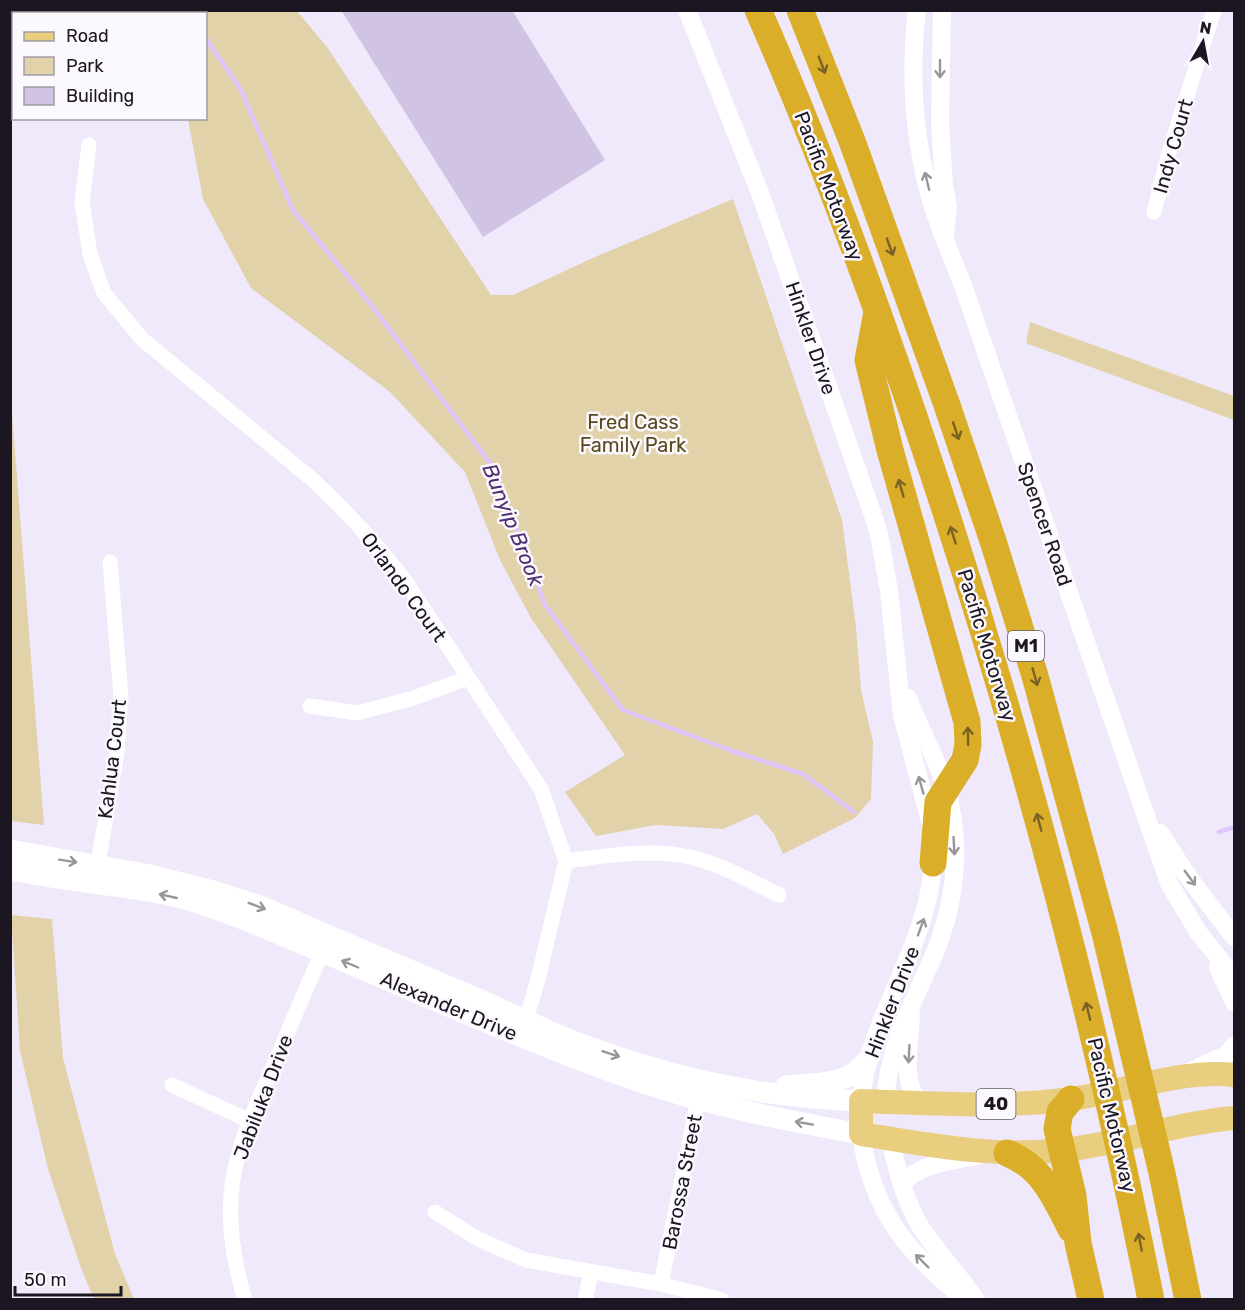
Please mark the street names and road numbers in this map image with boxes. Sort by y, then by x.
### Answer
street label: Indy Court [1148,96,1198,196]
street label: Pacific Motorway [789,108,869,264]
street label: Hinkler Drive [780,278,842,398]
street label: Spencer Road [1013,459,1077,589]
street label: Orlando Court [356,527,452,647]
street label: Pacific Motorway [952,566,1022,724]
road number: M1 [1008,631,1044,661]
street label: Kahlua Court [93,698,131,820]
street label: Hinkler Drive [860,943,924,1061]
street label: Alexander Drive [377,966,521,1046]
street label: Jabiluka Drive [228,1031,298,1163]
street label: Pacific Motorway [1083,1035,1141,1195]
road number: 40 [976,1089,1016,1119]
street label: Barossa Street [657,1112,707,1252]

